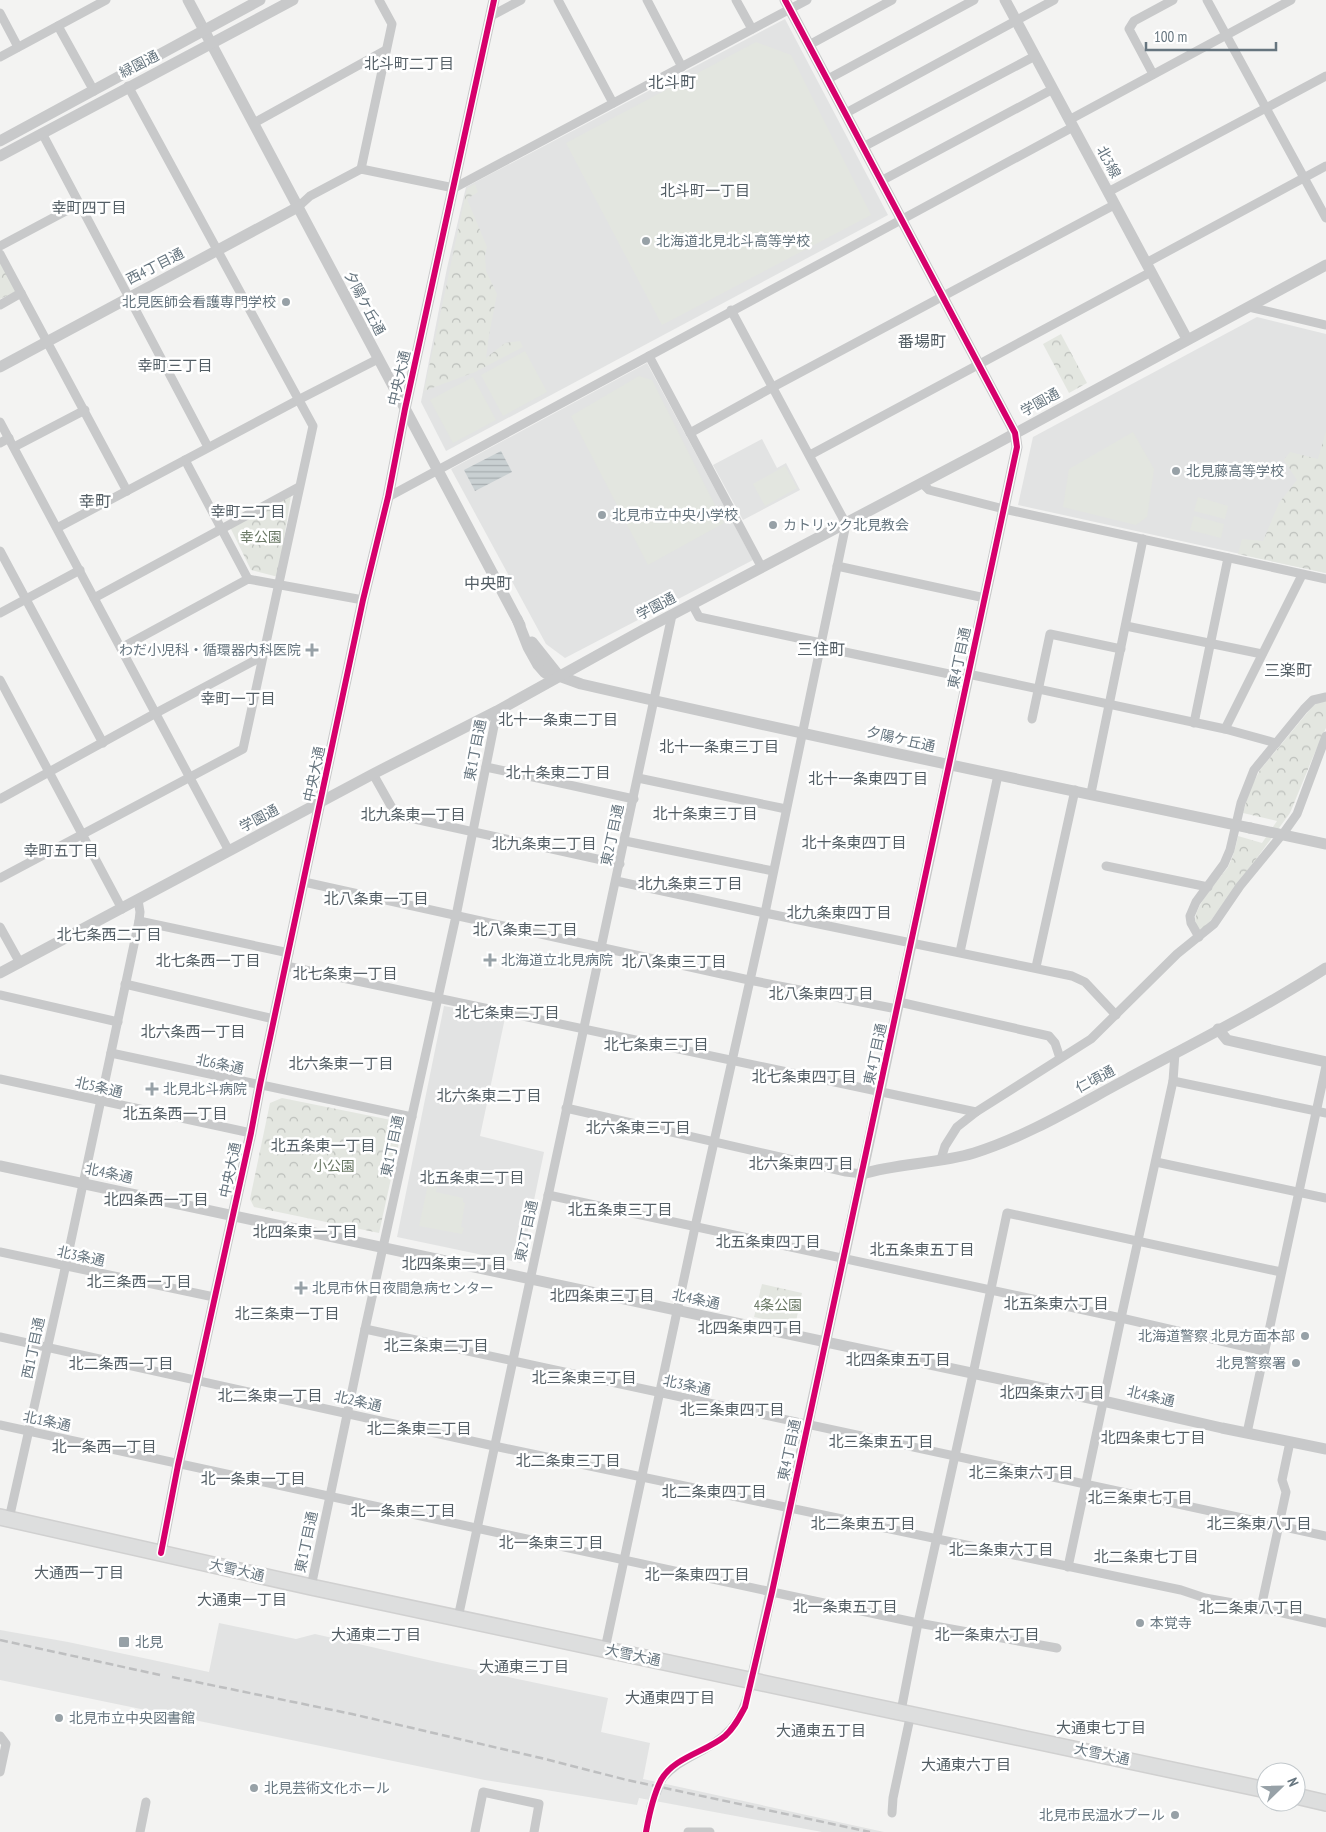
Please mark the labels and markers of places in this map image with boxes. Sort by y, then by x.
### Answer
place label: 北海道北見北斗高等学校 [656,232,810,250]
marker: 北海道北見北斗高等学校 [640,235,652,247]
place label: 北見医師会看護専門学校 [122,293,276,311]
marker: 北見医師会看護専門学校 [280,296,292,308]
place label: 北見藤高等学校 [1186,462,1284,480]
marker: 北見藤高等学校 [1170,465,1182,477]
place label: 北見市立中央小学校 [612,506,738,524]
marker: 北見市立中央小学校 [596,509,608,521]
place label: カトリック北見教会 [783,516,909,534]
marker: カトリック北見教会 [767,519,779,531]
place label: わだ小児科・循環器内科医院 [119,641,301,659]
marker: わだ小児科・循環器内科医院 [305,643,319,657]
place label: 北海道立北見病院 [501,951,613,969]
marker: 北海道立北見病院 [483,953,497,967]
place label: 北見北斗病院 [163,1080,247,1098]
marker: 北見北斗病院 [145,1082,159,1096]
place label: 北見市休日夜間急病センター [312,1279,494,1297]
marker: 北見市休日夜間急病センター [294,1281,308,1295]
place label: 北海道警察 北見方面本部 [1138,1327,1295,1345]
marker: 北海道警察 北見方面本部 [1299,1330,1311,1342]
place label: 北見警察署 [1216,1354,1286,1372]
marker: 北見警察署 [1290,1357,1302,1369]
place label: 本覚寺 [1150,1614,1192,1632]
marker: 本覚寺 [1134,1617,1146,1629]
place label: 北見 [135,1633,163,1651]
marker: 北見 [117,1635,131,1649]
place label: 北見市立中央図書館 [69,1709,195,1727]
marker: 北見市立中央図書館 [53,1712,65,1724]
place label: 北見芸術文化ホール [264,1779,390,1797]
marker: 北見芸術文化ホール [248,1782,260,1794]
place label: 北見市民温水プール [1039,1806,1165,1824]
marker: 北見市民温水プール [1169,1809,1181,1821]

